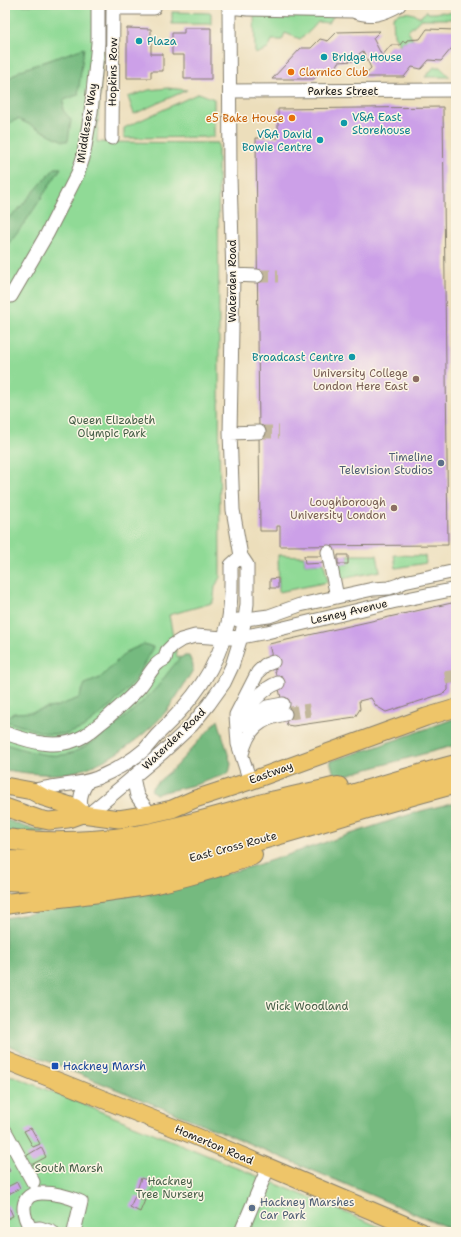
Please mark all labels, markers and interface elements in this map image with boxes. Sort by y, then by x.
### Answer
place label: Plaza [147,34,177,49]
marker: Plaza [134,36,144,46]
street label: Hopkins Row [105,37,121,107]
place label: Bridge House [332,50,402,65]
marker: Bridge House [319,52,329,62]
place label: Clarnico Club [299,65,368,80]
marker: Clarnico Club [286,67,296,77]
street label: Middlesex Way [73,82,101,164]
street label: Parkes Street [308,84,379,99]
place label: V&A East Storehouse [352,110,411,138]
place label: e5 Bake House [206,111,284,126]
marker: e5 Bake House [287,113,297,123]
marker: V&A East Storehouse [339,118,349,128]
place label: V&A David Bowie Centre [242,127,312,155]
marker: V&A David Bowie Centre [315,135,325,145]
street label: Waterden Road [225,239,240,323]
place label: Broadcast Centre [252,350,344,365]
marker: Broadcast Centre [347,352,357,362]
place label: University College London Here East [313,366,408,394]
marker: University College London Here East [411,374,421,384]
park label: Queen Elizabeth Olympic Park [69,413,156,441]
place label: Timeline Television Studios [339,450,433,478]
marker: Timeline Television Studios [436,458,446,468]
place label: Loughborough University London [290,495,386,523]
marker: Loughborough University London [389,503,399,513]
street label: Lesney Avenue [309,596,389,628]
street label: Waterden Road [139,705,209,773]
street label: Eastway [247,758,295,788]
street label: East Cross Route [188,828,278,866]
park label: Wick Woodland [265,999,349,1014]
place label: Hackney Marsh [63,1059,146,1074]
marker: Hackney Marsh [50,1061,60,1071]
street label: Homerton Road [172,1122,256,1168]
park label: South Marsh [35,1161,103,1176]
park label: Hackney Tree Nursery [136,1174,204,1202]
place label: Hackney Marshes Car Park [260,1195,354,1223]
marker: Hackney Marshes Car Park [247,1203,257,1213]

